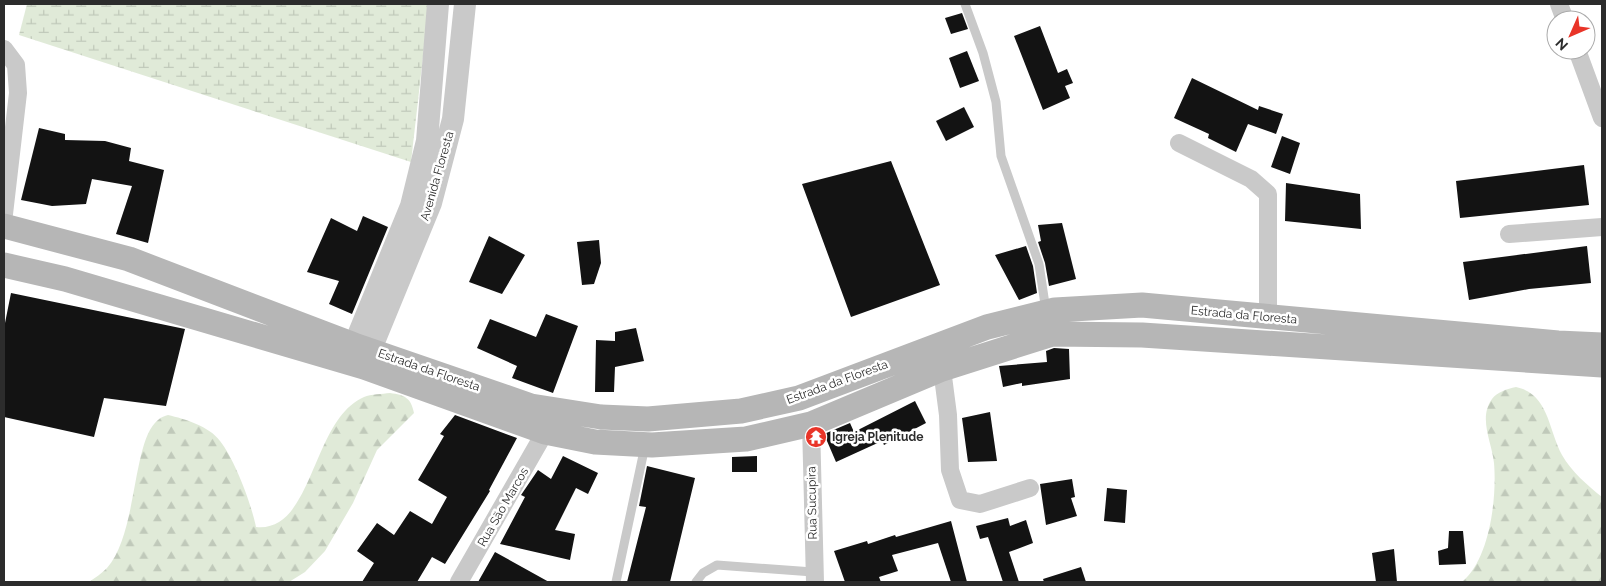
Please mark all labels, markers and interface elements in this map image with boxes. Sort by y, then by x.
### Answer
north arrow [1546,10,1596,60]
text: N [1552,35,1571,54]
street label: Avenida Floresta [418,130,456,222]
street label: Estrada da Floresta [1190,303,1298,327]
street label: Estrada da Floresta [376,346,482,394]
street label: Estrada da Floresta [784,357,890,407]
temple icon: Igreja Plenitude [804,425,828,449]
place label: Igreja Plenitude [832,430,923,444]
street label: Rua São Marcos [475,465,531,549]
street label: Rua Sucupira [804,466,820,540]

